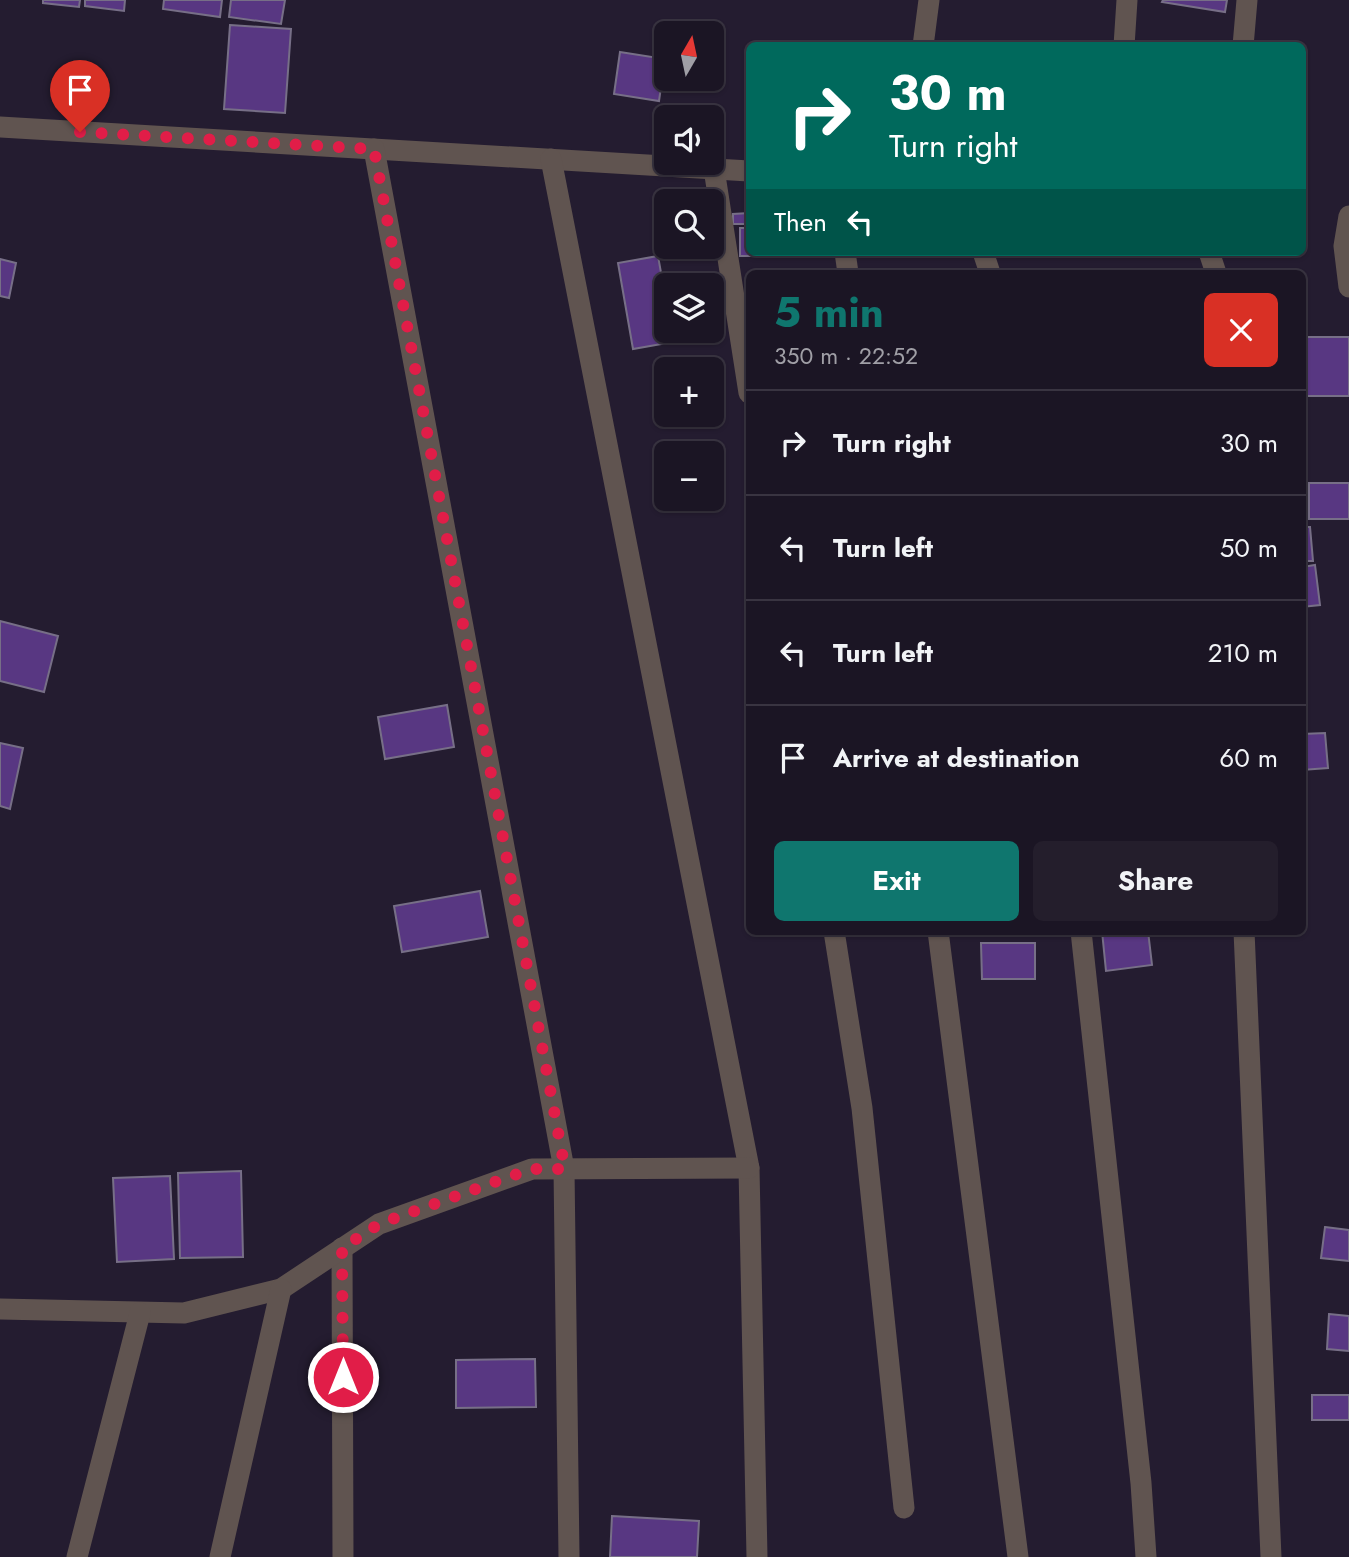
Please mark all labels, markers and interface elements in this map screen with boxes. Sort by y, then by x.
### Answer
north arrow [654,21,724,91]
map controls [654,21,724,511]
text: 30 m [889,58,1007,128]
pin [50,60,110,132]
icon: right [774,70,865,161]
icon: arrive [61,71,99,109]
button: sound [654,105,724,175]
text: Turn right [889,123,1018,169]
button: search [654,189,724,259]
text: Then [774,203,827,241]
icon: left [841,203,879,241]
button: layers [654,273,724,343]
text: 5 min [774,282,884,343]
button: close [1204,293,1278,367]
text: 350 m · 22:52 [774,339,918,373]
button: + [654,357,724,427]
icon: right [774,424,812,462]
text: Turn right [833,424,951,462]
text: 30 m [1220,424,1278,462]
button: − [654,441,724,511]
icon: left [774,529,812,567]
text: Turn left [833,529,933,567]
text: 50 m [1220,529,1278,567]
icon: left [774,634,812,672]
text: Turn left [833,634,933,672]
text: 210 m [1208,634,1278,672]
icon: arrive [774,739,812,777]
text: Arrive at destination [833,739,1080,777]
text: 60 m [1219,739,1278,777]
button: Exit [774,841,1019,921]
button: Share [1033,841,1278,921]
position arrow [306,1340,380,1414]

